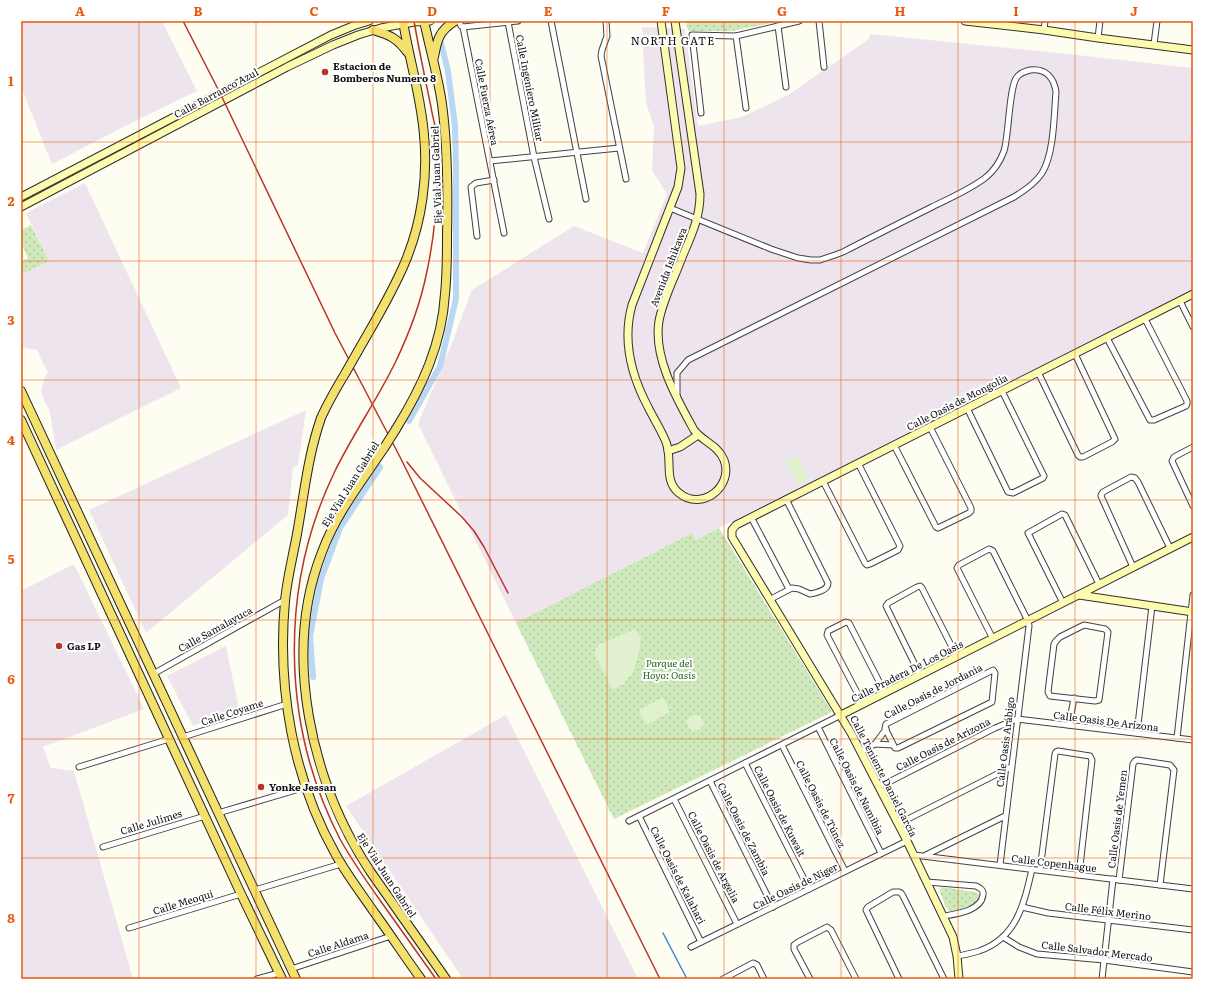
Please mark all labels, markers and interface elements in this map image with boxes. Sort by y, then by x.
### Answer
text: A [75,1,85,20]
text: B [194,1,203,20]
text: C [309,1,319,20]
text: D [427,1,437,20]
text: E [544,1,553,20]
text: F [662,1,670,20]
text: G [777,1,787,20]
text: H [895,1,906,20]
text: I [1013,1,1019,20]
text: J [1130,1,1138,20]
district label: NORTH GATE [631,32,715,48]
street label: Calle Ingeniero Militar [513,33,548,143]
street label: Calle Fuerza Aérea [472,57,503,147]
place label: Estacion de Bomberos Numero 8 [333,58,436,85]
street label: Calle Barranco Azul [171,64,261,121]
marker: Estacion de Bomberos Numero 8 [320,67,330,77]
text: 1 [8,71,14,90]
street label: Eje Vial Juan Gabriel [426,125,445,224]
text: 2 [8,191,15,210]
street label: Avenida Ishikawa [645,224,690,309]
text: 3 [7,310,15,329]
street label: Calle Oasis de Mongolia [904,369,1011,434]
text: 4 [7,430,15,449]
street label: Eje Vial Juan Gabriel [317,437,382,529]
text: 5 [7,549,15,568]
street label: Calle Samalayuca [175,602,255,655]
street label: Calle Pradera De Los Oasis [848,635,966,705]
place label: Gas LP [67,638,101,653]
marker: Gas LP [54,641,64,651]
park label: Parque del Hoyo: Oasis [642,655,696,682]
street label: Calle Oasis de Jordania [881,659,985,722]
text: 6 [7,669,15,688]
street label: Calle Coyame [199,694,265,729]
street label: Calle Oasis Arábigo [992,696,1018,788]
street label: Calle Oasis De Arizona [1053,707,1160,734]
street label: Calle Teniente Daniel García [847,712,922,840]
street label: Calle Oasis de Arizona [893,713,993,774]
street label: Calle Oasis de Namibia [826,735,889,838]
street label: Calle Oasis de Túnez [793,757,850,850]
street label: Calle Oasis de Kuwait [751,762,810,859]
street label: Calle Oasis de Yemen [1103,768,1130,869]
place label: Yonke Jessan [269,779,336,794]
street label: Calle Oasis de Zambia [714,780,775,878]
marker: Yonke Jessan [256,782,266,792]
text: 7 [7,788,15,807]
street label: Calle Julimes [118,805,184,838]
street label: Calle Oasis de Argelia [685,808,744,906]
street label: Calle Oasis de Kalahari [647,823,710,927]
street label: Eje Vial Juan Gabriel [354,829,421,921]
street label: Calle Copenhague [1011,850,1098,875]
street label: Calle Oasis de Niger [750,858,840,913]
street label: Calle Meoqui [151,885,216,918]
street label: Calle Félix Merino [1064,898,1152,923]
text: 8 [7,908,15,927]
street label: Calle Aldama [305,926,371,960]
street label: Calle Salvador Mercado [1041,936,1154,965]

